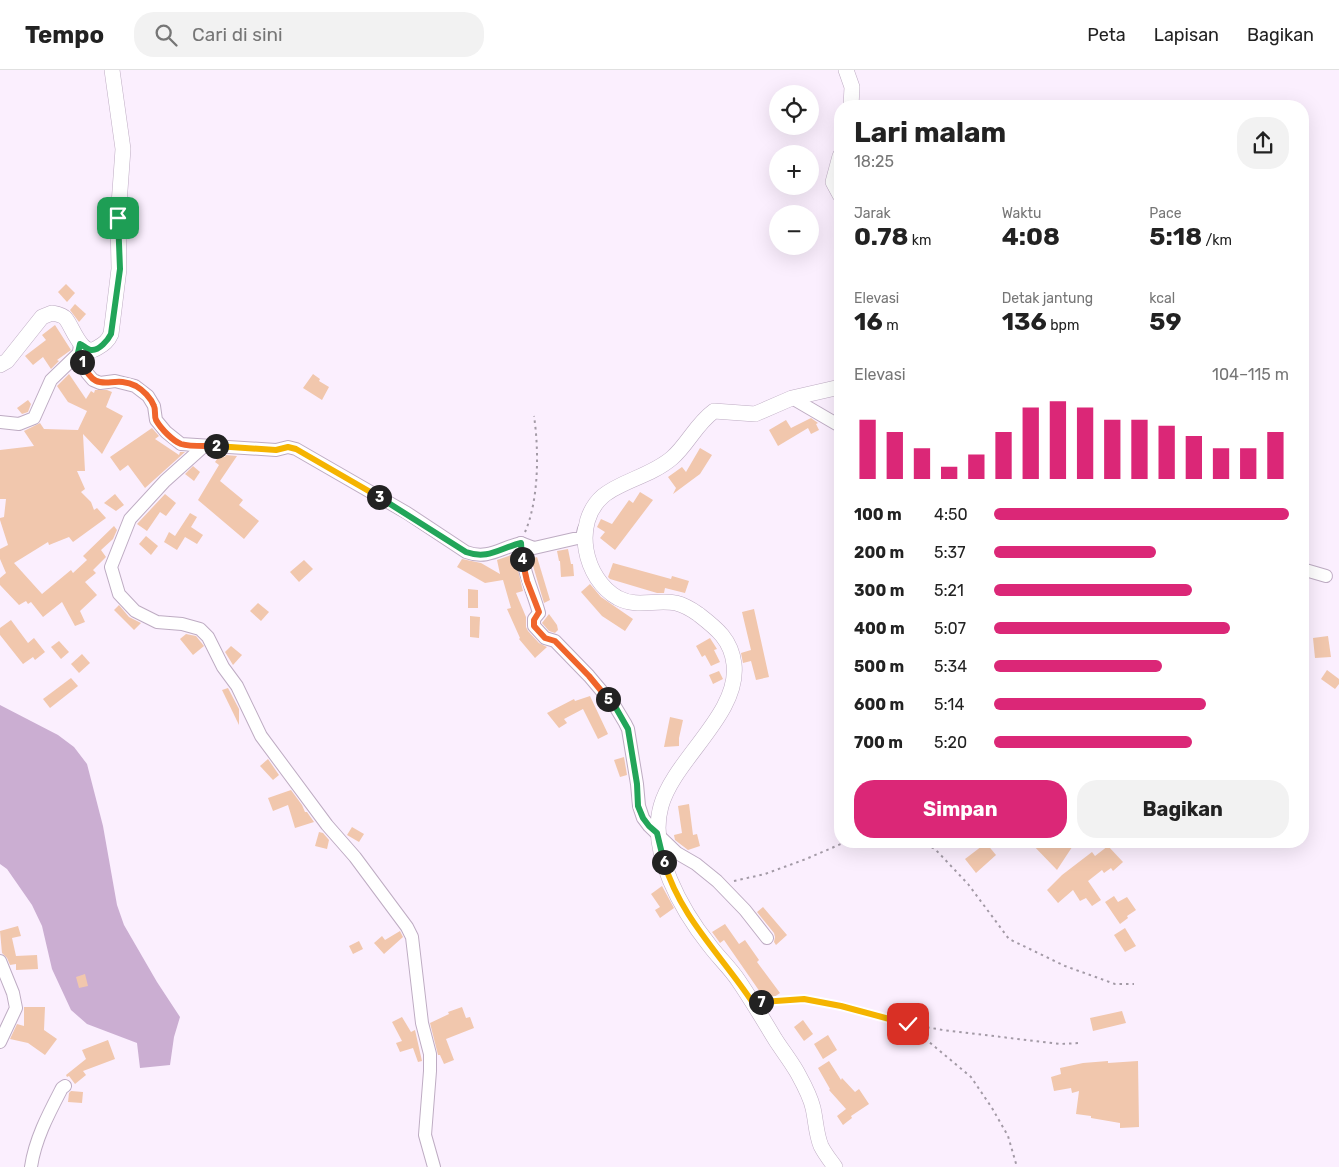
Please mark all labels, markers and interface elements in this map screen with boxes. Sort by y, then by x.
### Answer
search box [134,12,484,57]
text: Tempo [25,21,104,49]
icon: search [152,21,180,49]
text: Cari di sini [192,23,283,46]
text: Peta [1087,24,1126,46]
text: Lapisan [1154,24,1219,46]
text: Bagikan [1247,24,1314,46]
map controls [769,85,819,255]
button: locate [769,85,819,135]
text: Lari malam [854,116,1006,149]
button: share [1237,117,1289,169]
button: + [769,145,819,195]
text: 18:25 [854,152,894,171]
pin [97,197,139,239]
icon: arrive [104,204,132,232]
button: − [769,205,819,255]
text: Jarak [854,205,891,222]
text: Waktu [1002,205,1041,222]
text: Pace [1149,205,1181,222]
text: 0.78 [854,222,908,251]
text: 4:08 [1002,222,1060,251]
text: 5:18 [1149,222,1202,251]
text: km [908,232,932,249]
text: /km [1202,232,1232,249]
text: Elevasi [854,290,899,307]
text: Detak jantung [1002,290,1093,307]
text: kcal [1149,290,1175,307]
text: 16 [854,307,883,336]
text: 136 [1002,307,1047,336]
text: 59 [1149,307,1182,336]
text: m [883,317,899,334]
text: bpm [1047,317,1079,334]
pin: 1 [70,350,94,374]
text: 1 [79,354,86,371]
text: Elevasi [854,365,906,384]
text: 104–115 m [1212,365,1289,384]
pin: 2 [204,434,228,458]
text: 2 [212,438,221,455]
pin: 3 [366,484,392,510]
text: 3 [375,489,384,506]
text: 100 m [854,505,902,524]
text: 4:50 [934,505,968,524]
text: 200 m [854,543,904,562]
text: 5:37 [934,543,965,562]
pin: 4 [510,546,534,572]
text: 4 [518,551,527,568]
text: 300 m [854,581,904,600]
text: 5:21 [934,581,964,600]
text: 400 m [854,619,905,638]
text: 5:07 [934,619,966,638]
text: 500 m [854,657,904,676]
text: 5:34 [934,657,967,676]
pin: 5 [596,686,620,712]
text: 5 [604,691,613,708]
text: 600 m [854,695,904,714]
text: 5:14 [934,695,964,714]
text: 700 m [854,733,903,752]
text: 5:20 [934,733,967,752]
button: Simpan [854,780,1067,838]
button: Bagikan [1077,780,1289,838]
pin: 6 [652,850,676,874]
text: 6 [660,854,669,871]
pin: 7 [748,990,774,1014]
text: 7 [757,994,766,1011]
pin [887,1003,929,1045]
icon: check [894,1010,922,1038]

